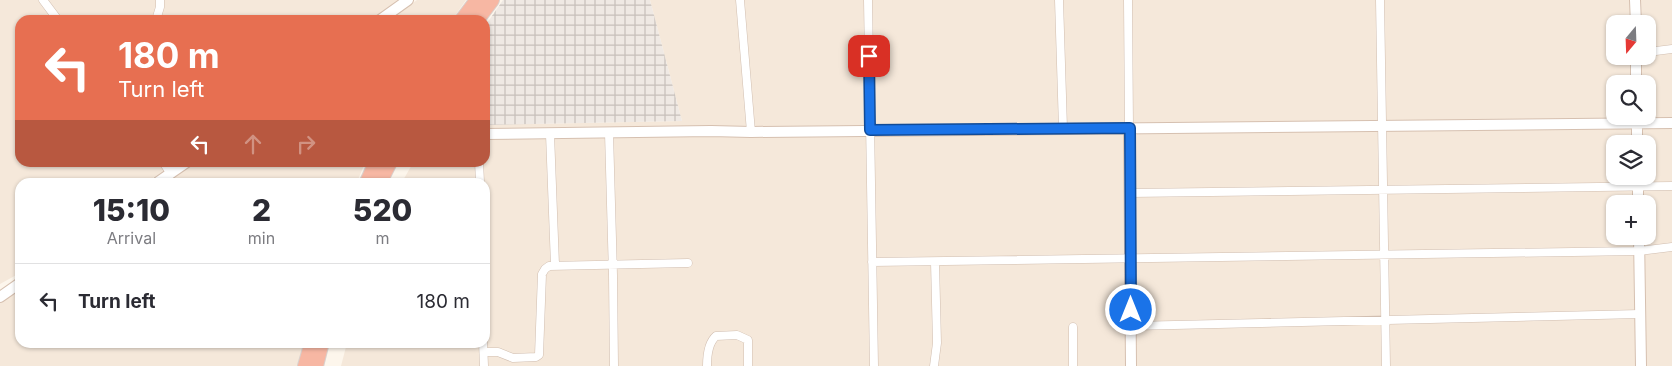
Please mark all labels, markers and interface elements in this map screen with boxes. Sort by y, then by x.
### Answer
north arrow [1606,15,1656,65]
map controls [1606,15,1656,245]
text: 180 m [118,34,220,76]
icon: left [35,35,100,100]
pin [848,35,890,77]
icon: arrive [855,42,883,70]
button: search [1606,75,1656,125]
text: Turn left [118,76,204,102]
icon: left [186,130,214,158]
icon: ahead [239,130,267,158]
icon: right [292,130,320,158]
button: layers [1606,135,1656,185]
text: 15:10 [93,192,170,228]
text: 2 [252,192,271,228]
text: 520 [353,192,412,228]
button: + [1606,195,1656,245]
text: Arrival [107,228,156,248]
text: min [248,228,275,248]
text: m [376,228,390,248]
position arrow [1104,283,1156,335]
icon: left [35,287,63,315]
text: Turn left [78,290,156,313]
text: 180 m [417,290,470,313]

